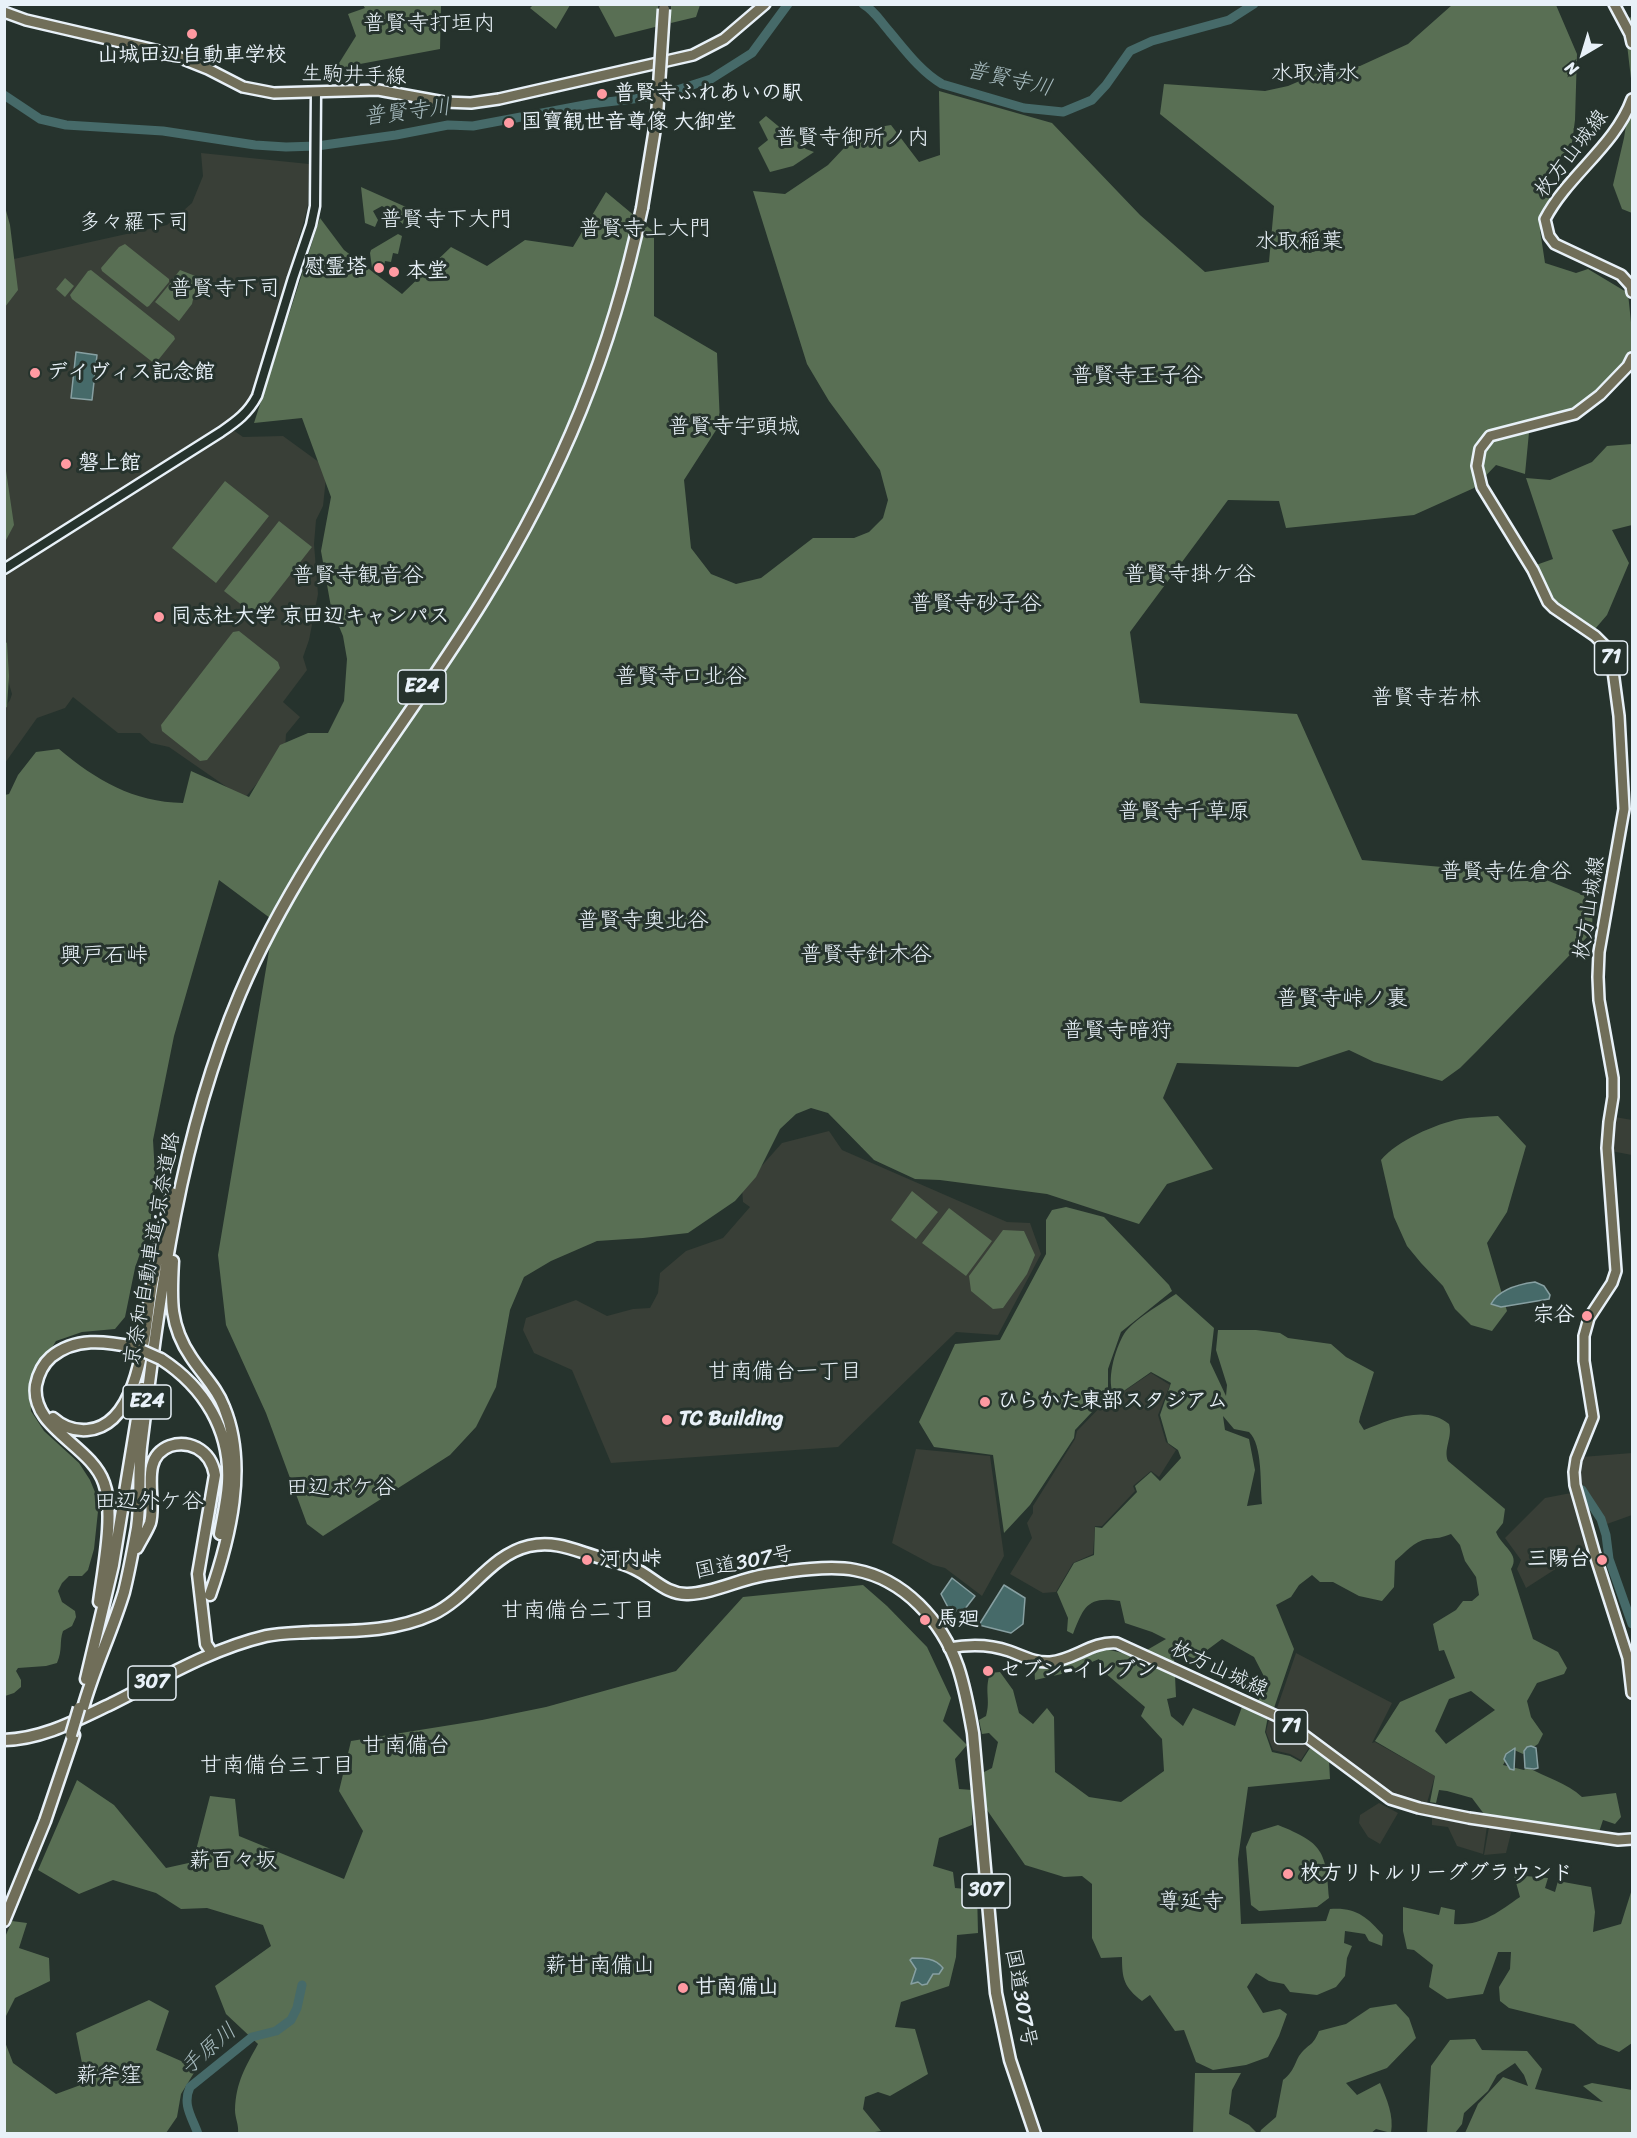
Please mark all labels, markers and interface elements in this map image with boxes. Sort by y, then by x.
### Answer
district label: 普賢寺打垣内 [363,11,495,37]
north arrow [1553,24,1613,84]
marker: 山城田辺自動車学校 [185,27,199,41]
place label: 山城田辺自動車学校 [98,43,286,69]
text: N [1558,54,1585,83]
water label: 普賢寺川 [963,57,1055,103]
district label: 水取清水 [1271,61,1359,87]
street label: 生駒井手線 [301,62,407,90]
place label: 普賢寺ふれあいの駅 [614,81,803,107]
marker: 普賢寺ふれあいの駅 [595,87,609,101]
water label: 普賢寺川 [362,95,452,131]
street label: 枚方山城線 [1530,105,1614,203]
place label: 国寶観世音尊像 大御堂 [521,110,736,136]
marker: 国寶観世音尊像 大御堂 [502,116,516,130]
district label: 普賢寺御所ノ内 [775,125,929,151]
district label: 普賢寺下大門 [380,207,512,233]
district label: 多々羅下司 [79,210,189,236]
district label: 普賢寺上大門 [579,216,711,242]
district label: 水取稲葉 [1255,229,1343,255]
place label: 慰霊塔 [304,255,367,281]
place label: 本堂 [406,259,448,285]
marker: 慰霊塔 [372,261,386,275]
marker: 本堂 [387,265,401,279]
district label: 普賢寺下司 [170,276,280,302]
place label: デイヴィス記念館 [47,360,215,386]
district label: 普賢寺王子谷 [1071,363,1203,389]
marker: デイヴィス記念館 [28,366,42,380]
district label: 普賢寺宇頭城 [668,414,800,440]
place label: 磐上館 [78,451,141,477]
marker: 磐上館 [59,457,73,471]
district label: 普賢寺掛ケ谷 [1124,562,1256,588]
district label: 普賢寺観音谷 [292,563,424,589]
district label: 普賢寺砂子谷 [910,591,1042,617]
place label: 同志社大学 京田辺キャンパス [171,604,449,630]
marker: 同志社大学 京田辺キャンパス [152,610,166,624]
road number: 71 [1594,641,1628,675]
district label: 普賢寺口北谷 [615,664,747,690]
road number: E24 [398,670,446,704]
district label: 普賢寺若林 [1371,685,1481,711]
district label: 普賢寺千草原 [1118,799,1250,825]
street label: 枚方山城線 [1569,854,1611,962]
district label: 普賢寺佐倉谷 [1440,859,1572,885]
district label: 普賢寺奥北谷 [577,908,709,934]
district label: 普賢寺針木谷 [800,942,932,968]
district label: 興戸石峠 [60,943,148,969]
district label: 普賢寺峠ノ裏 [1276,986,1408,1012]
district label: 普賢寺暗狩 [1062,1018,1172,1044]
street label: 京奈和自動車道;京奈道路 [120,1130,186,1368]
place label: 宗谷 [1533,1303,1575,1329]
marker: 宗谷 [1580,1309,1594,1323]
district label: 甘南備台一丁目 [708,1359,862,1385]
road number: E24 [123,1385,171,1419]
place label: ひらかた東部スタジアム [997,1389,1228,1415]
marker: ひらかた東部スタジアム [978,1395,992,1409]
place label: TC Building [679,1407,783,1433]
marker: TC Building [660,1413,674,1427]
district label: 田辺ボケ谷 [286,1475,396,1501]
district label: 田辺外ケ谷 [94,1489,204,1515]
street label: 国道307号 [693,1541,795,1585]
place label: 河内峠 [599,1547,662,1573]
place label: 三陽台 [1527,1547,1590,1573]
marker: 河内峠 [580,1553,594,1567]
marker: 三陽台 [1595,1553,1609,1567]
district label: 甘南備台二丁目 [501,1598,655,1624]
place label: 馬廻 [937,1607,979,1633]
marker: 馬廻 [918,1613,932,1627]
street label: 枚方山城線 [1166,1636,1272,1704]
place label: セブン-イレブン [1000,1658,1157,1684]
marker: セブン-イレブン [981,1664,995,1678]
road number: 307 [128,1666,176,1700]
road number: 71 [1274,1710,1308,1744]
district label: 甘南備台 [362,1733,450,1759]
district label: 甘南備台三丁目 [200,1753,354,1779]
district label: 薪百々坂 [189,1848,277,1874]
place label: 枚方リトルリーググラウンド [1300,1861,1573,1887]
marker: 枚方リトルリーググラウンド [1281,1867,1295,1881]
road number: 307 [962,1874,1010,1908]
district label: 尊延寺 [1158,1889,1224,1915]
street label: 国道307号 [999,1947,1041,2049]
district label: 薪甘南備山 [545,1953,655,1979]
place label: 甘南備山 [695,1975,779,2001]
marker: 甘南備山 [676,1981,690,1995]
water label: 手原川 [175,2018,243,2082]
district label: 薪斧窪 [76,2063,142,2089]

